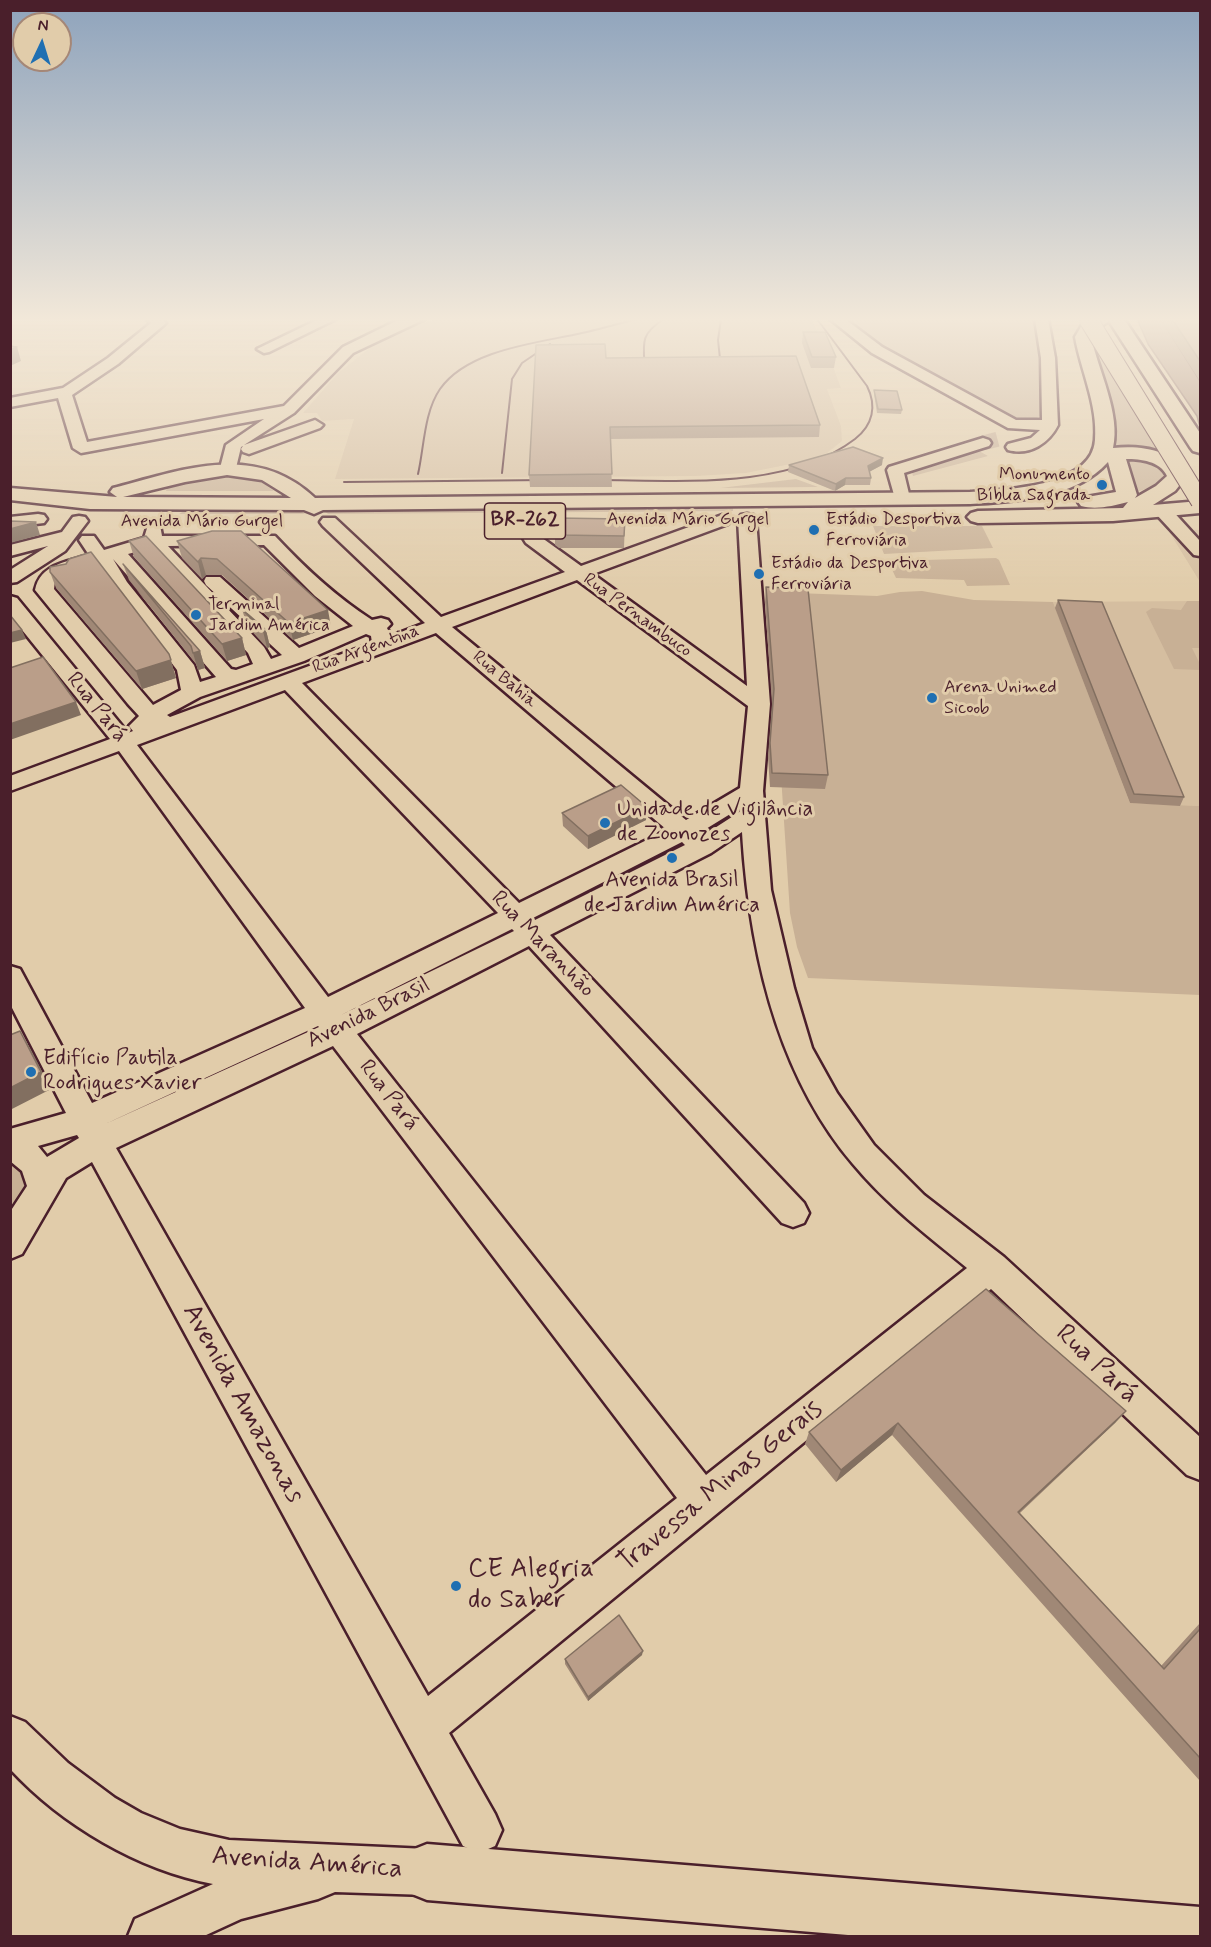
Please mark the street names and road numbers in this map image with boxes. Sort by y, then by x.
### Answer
road number: BR-262 [484,503,566,539]
street label: Avenida Mário Gurgel [607,509,769,531]
street label: Avenida Mário Gurgel [121,511,283,533]
street label: Rua Pernambuco [578,569,696,663]
street label: Rua Argentina [310,621,422,679]
street label: Rua Bahia [467,647,541,713]
street label: Rua Pará [60,668,132,748]
street label: Rua Maranhão [485,886,599,1004]
street label: Avenida Brasil [303,973,435,1055]
street label: Rua Pará [352,1055,424,1137]
street label: Avenida Amazonas [174,1299,310,1509]
street label: Rua Pará [1048,1319,1144,1411]
street label: Travessa Minas Gerais [612,1394,830,1580]
street label: Avenida América [210,1841,404,1887]

